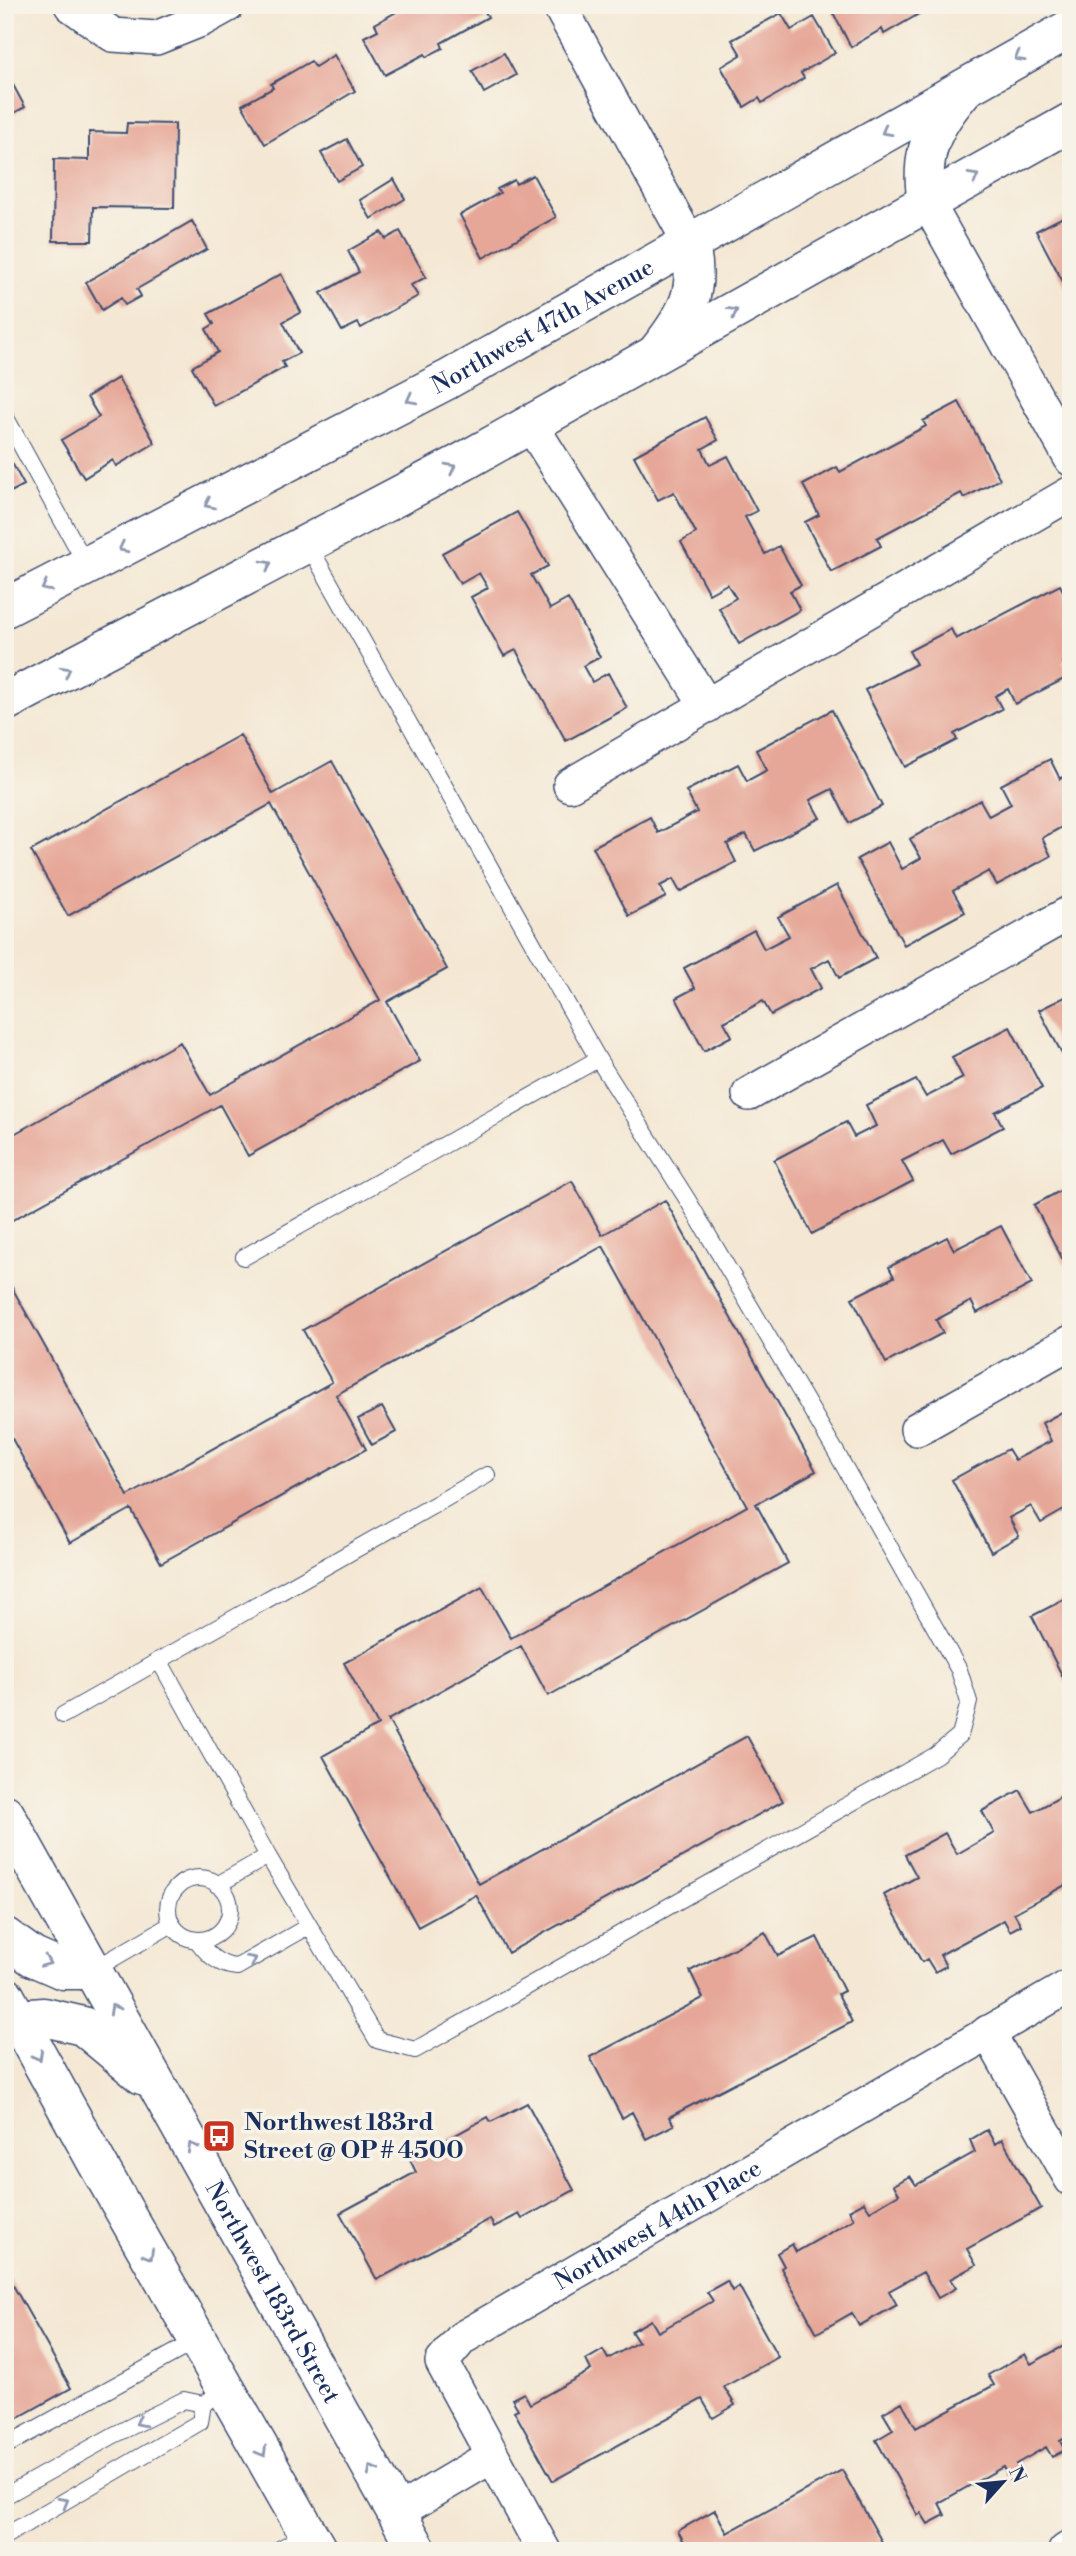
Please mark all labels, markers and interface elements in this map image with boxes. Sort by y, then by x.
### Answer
one-way arrow [1014,49,1026,62]
one-way arrow [881,123,894,136]
one-way arrow [966,172,979,185]
street label: Northwest 47th Avenue [427,252,659,401]
one-way arrow [725,307,738,320]
one-way arrow [405,391,418,404]
one-way arrow [444,463,456,476]
one-way arrow [203,495,216,509]
one-way arrow [118,539,130,553]
one-way arrow [260,560,272,573]
one-way arrow [41,579,53,592]
one-way arrow [59,666,71,679]
one-way arrow [39,1954,51,1968]
one-way arrow [244,1954,257,1968]
one-way arrow [109,2003,122,2016]
one-way arrow [30,2049,43,2062]
place label: Northwest 183rd Street @ OP # 4500 [244,2108,464,2166]
bus stop icon: Northwest 183rd Street @ OP # 4500 [200,2117,238,2155]
one-way arrow [187,2142,200,2155]
street label: Northwest 44th Place [549,2154,767,2297]
street label: Northwest 183rd Street [198,2176,346,2409]
one-way arrow [141,2247,154,2260]
one-way arrow [135,2414,147,2428]
one-way arrow [254,2445,267,2458]
north arrow [968,2448,1038,2518]
text: N [1003,2463,1031,2487]
one-way arrow [367,2465,380,2477]
one-way arrow [57,2497,70,2510]

